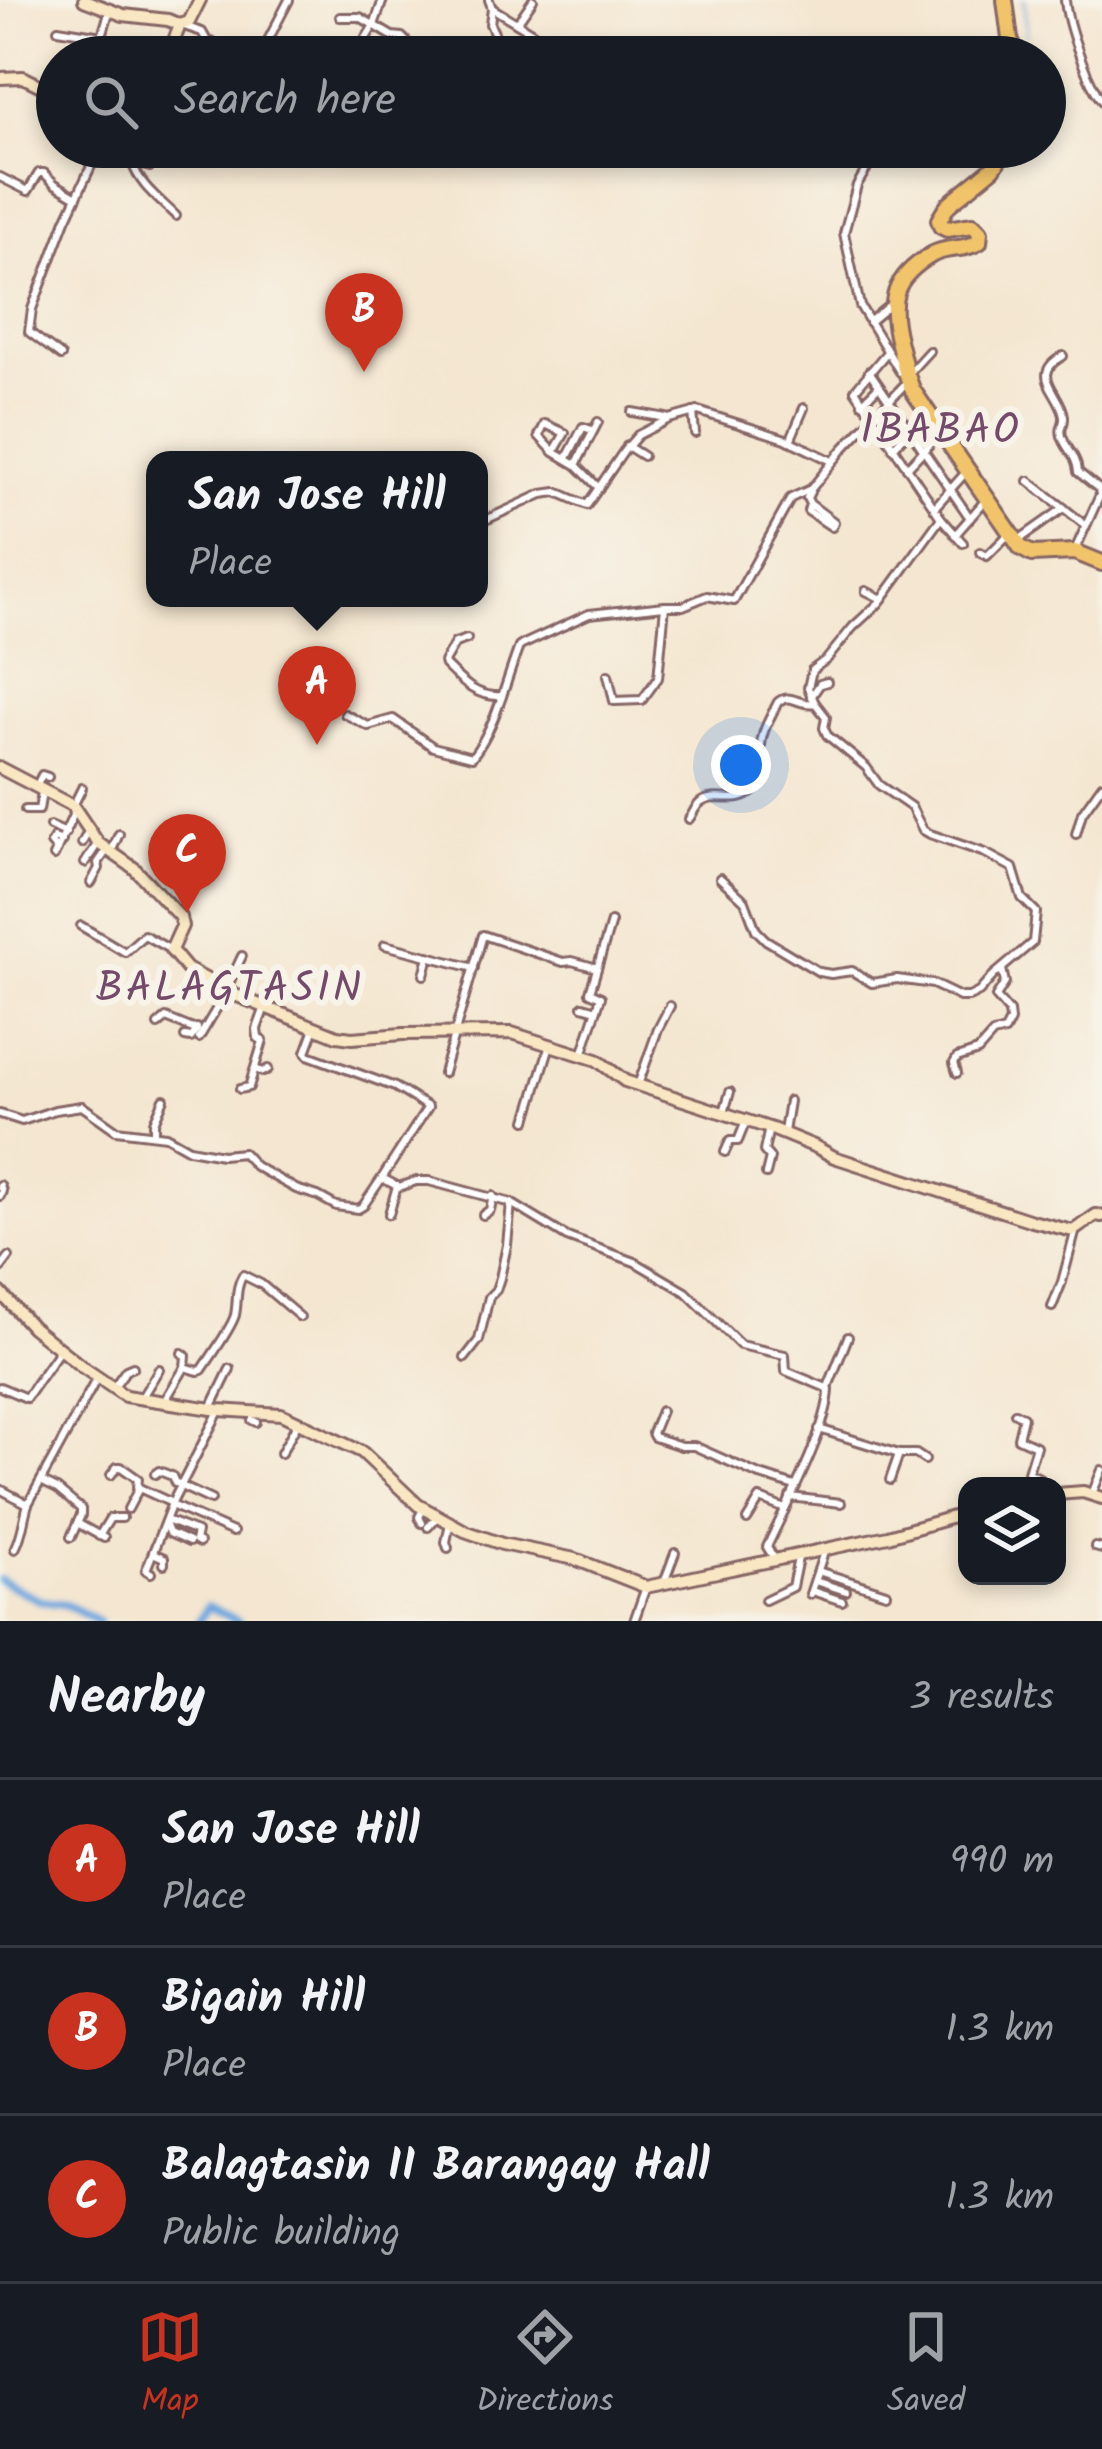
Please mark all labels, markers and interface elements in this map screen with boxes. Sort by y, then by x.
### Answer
search box [36,36,1066,168]
text: Search here [174,66,396,138]
icon: search [78,69,144,135]
pin: B [325,273,403,372]
district label: IBABAO [860,398,1022,465]
popup [146,451,488,607]
text: San Jose Hill [188,462,446,534]
text: Place [188,534,272,596]
pin: A [278,646,356,745]
your location [711,735,771,795]
pin: C [148,814,226,913]
district label: BALAGTASIN [96,956,364,1023]
map controls [958,1477,1066,1585]
button: layers [958,1477,1066,1585]
text: Nearby [48,1659,205,1740]
text: 3 results [909,1668,1054,1730]
text: San Jose Hill [162,1796,420,1868]
text: A [75,1832,99,1894]
text: 990 m [950,1832,1054,1894]
text: Place [162,1868,246,1930]
text: Bigain Hill [162,1964,365,2036]
text: B [75,2000,99,2062]
text: 1.3 km [945,2000,1054,2062]
text: Place [162,2036,246,2098]
text: Balagtasin II Barangay Hall [162,2132,710,2204]
text: C [75,2168,99,2230]
text: 1.3 km [945,2168,1054,2230]
text: Public building [162,2204,400,2266]
tab: Map [137,2304,203,2429]
tab: Directions [476,2304,613,2429]
tab: Saved [887,2304,965,2429]

